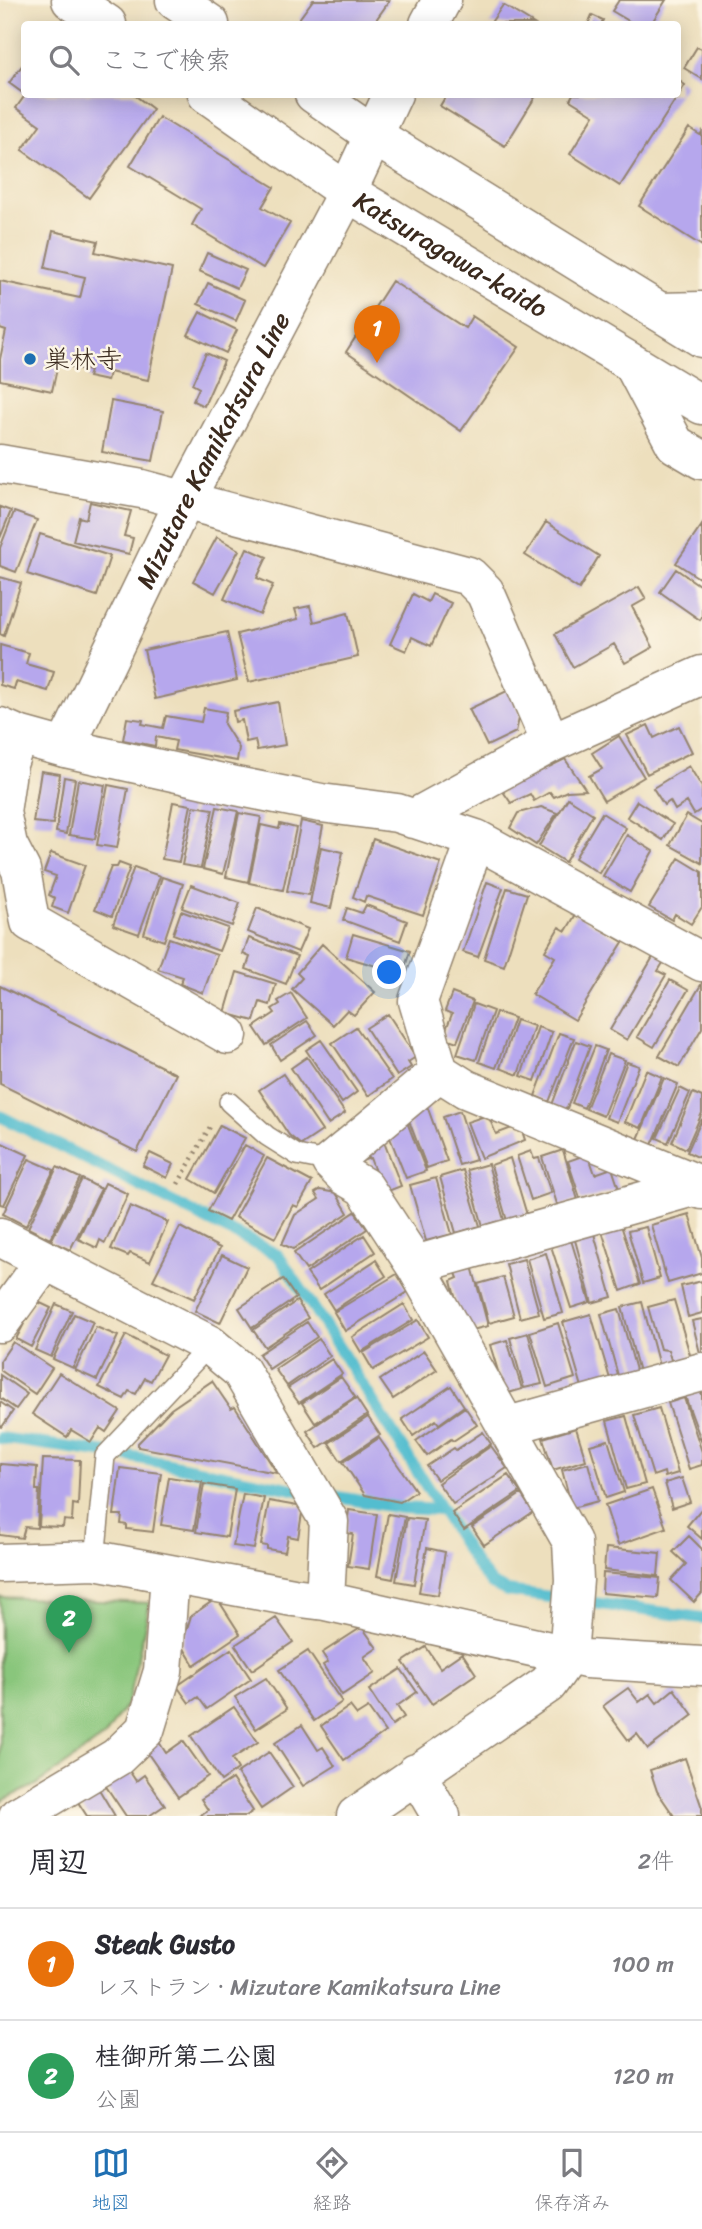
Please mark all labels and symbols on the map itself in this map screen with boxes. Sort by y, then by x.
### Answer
street label: Katsuragawa-kaido [345,178,557,331]
street label: Mizutare Kamikatsura Line [122,303,303,597]
pin: 1 [354,305,400,363]
place label: 巣林寺 [44,336,122,382]
marker: 巣林寺 [22,351,38,367]
your location [372,955,406,989]
pin: 2 [46,1595,92,1653]

